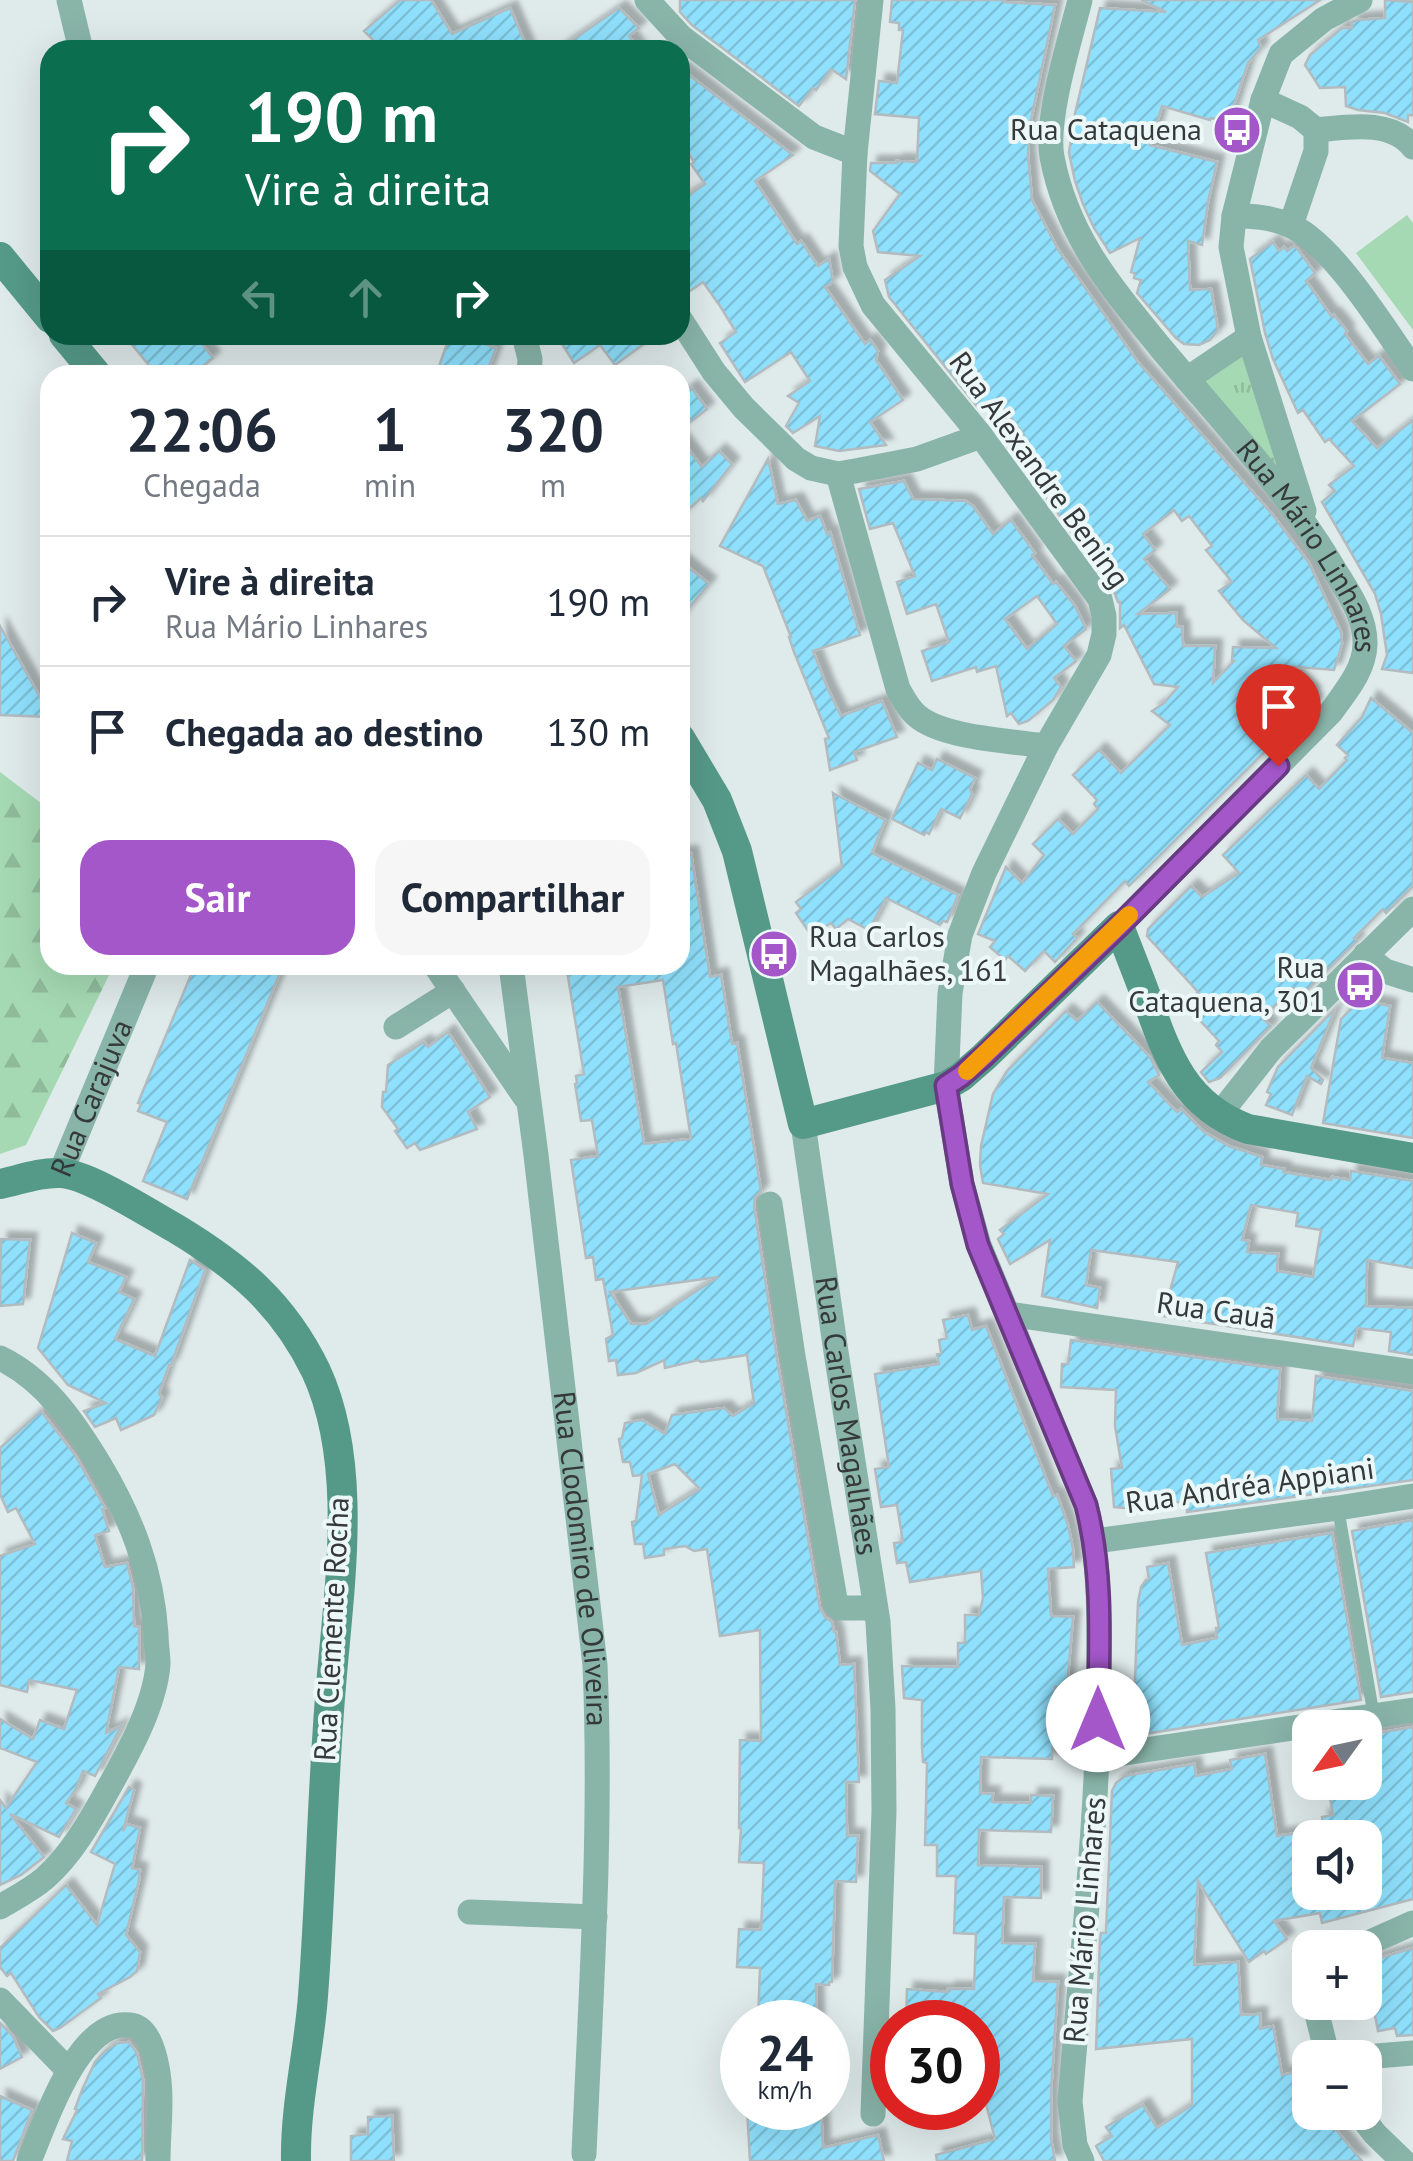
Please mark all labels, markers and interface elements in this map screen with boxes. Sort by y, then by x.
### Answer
text: 190 m [245,71,438,161]
icon: right [80,80,210,210]
bus stop icon: Rua Cataquena [1211,104,1263,156]
place label: Rua Cataquena [1010,109,1202,148]
text: Vire à direita [245,159,491,217]
icon: left [233,270,288,325]
icon: ahead [338,270,393,325]
icon: right [443,270,498,325]
street label: Rua Alexandre Bening [941,343,1139,595]
text: 22:06 [126,390,278,468]
text: 1 [373,390,407,468]
text: 320 [502,390,604,468]
street label: Rua Mário Linhares [1228,430,1386,655]
text: Chegada [143,464,261,506]
text: min [364,464,416,506]
text: m [540,464,566,506]
text: Vire à direita [165,556,375,605]
icon: right [80,574,135,629]
text: 190 m [547,577,650,626]
text: Rua Mário Linhares [165,605,428,647]
pin [1236,664,1321,767]
icon: arrive [1251,679,1306,734]
icon: arrive [80,704,135,759]
text: Chegada ao destino [165,707,484,756]
text: 130 m [547,707,650,756]
button: Sair [80,840,355,955]
button: Compartilhar [375,840,650,955]
place label: Rua Carlos Magalhães, 161 [809,916,1008,989]
bus stop icon: Rua Carlos Magalhães, 161 [748,928,800,980]
place label: Rua Cataquena, 301 [1128,947,1325,1020]
bus stop icon: Rua Cataquena, 301 [1334,959,1386,1011]
street label: Rua Carajuva [40,1013,140,1182]
street label: Rua Carlos Magalhães [807,1274,888,1558]
street label: Rua Cauã [1154,1282,1278,1337]
street label: Rua Clodomiro de Oliveira [545,1389,618,1727]
street label: Rua Andréa Appiani [1123,1448,1377,1521]
street label: Rua Clemente Rocha [304,1496,357,1762]
position arrow [1046,1668,1150,1772]
north arrow [1292,1710,1382,1800]
map controls [1292,1710,1382,2130]
street label: Rua Mário Linhares [1053,1795,1114,2045]
button: sound [1292,1820,1382,1910]
button: + [1292,1930,1382,2020]
speed limit sign: 30 [870,2000,1000,2130]
text: 24 [757,2020,813,2085]
button: − [1292,2040,1382,2130]
text: km/h [758,2074,812,2106]

